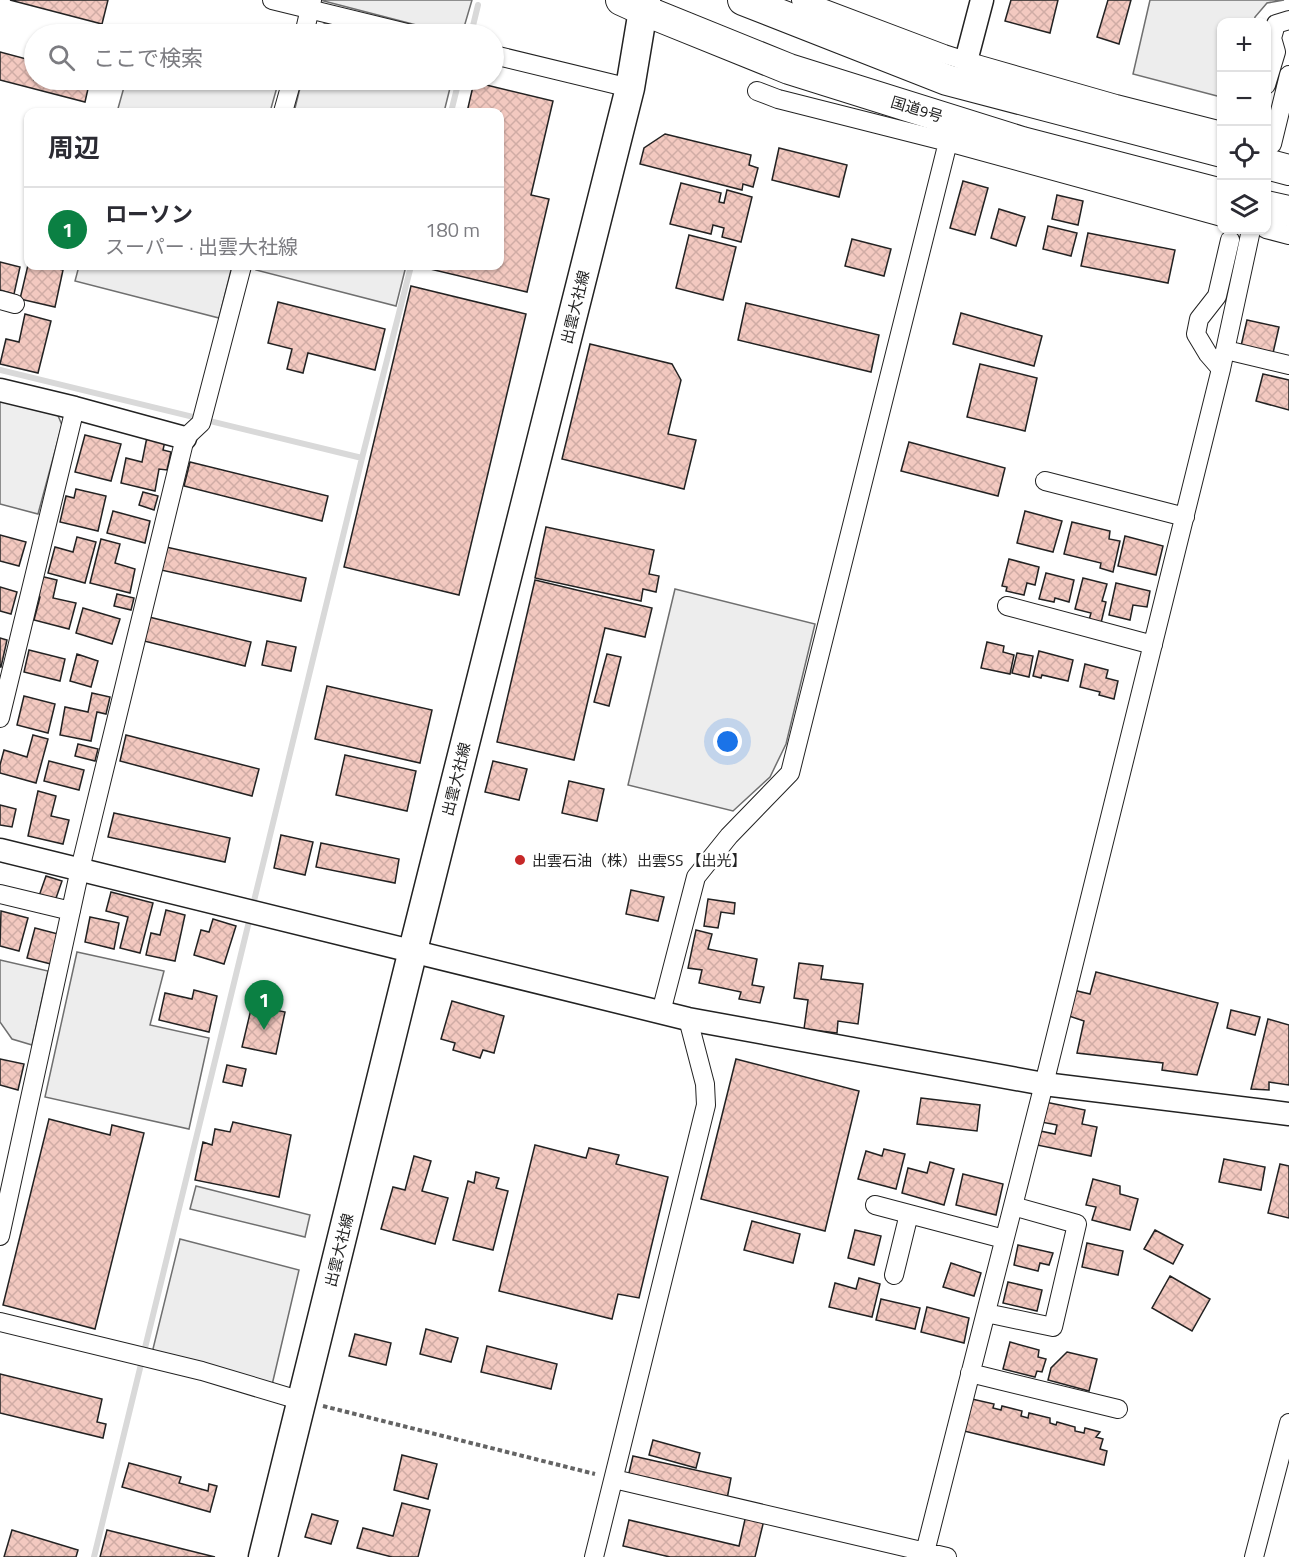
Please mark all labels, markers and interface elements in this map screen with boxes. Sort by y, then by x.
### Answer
map controls [1217,18,1271,234]
button: + [1217,18,1271,72]
search box [24,24,504,90]
icon: search [45,41,78,74]
text: ここで検索 [93,41,203,75]
button: − [1217,72,1271,126]
street label: 国道9号 [888,90,946,128]
button: locate [1217,126,1271,180]
text: 周辺 [48,128,100,167]
button: layers [1217,180,1271,234]
text: ローソン [105,197,193,231]
text: 1 [62,214,73,245]
text: 180 m [425,214,480,245]
text: スーパー · 出雲大社線 [105,231,298,262]
street label: 出雲大社線 [555,268,595,346]
your location [713,727,742,756]
street label: 出雲大社線 [436,740,476,818]
place label: 出雲石油（株）出雲SS 【出光】 [532,849,747,872]
marker: 出雲石油（株）出雲SS 【出光】 [513,853,527,867]
pin: 1 [244,980,284,1030]
street label: 出雲大社線 [319,1211,359,1289]

